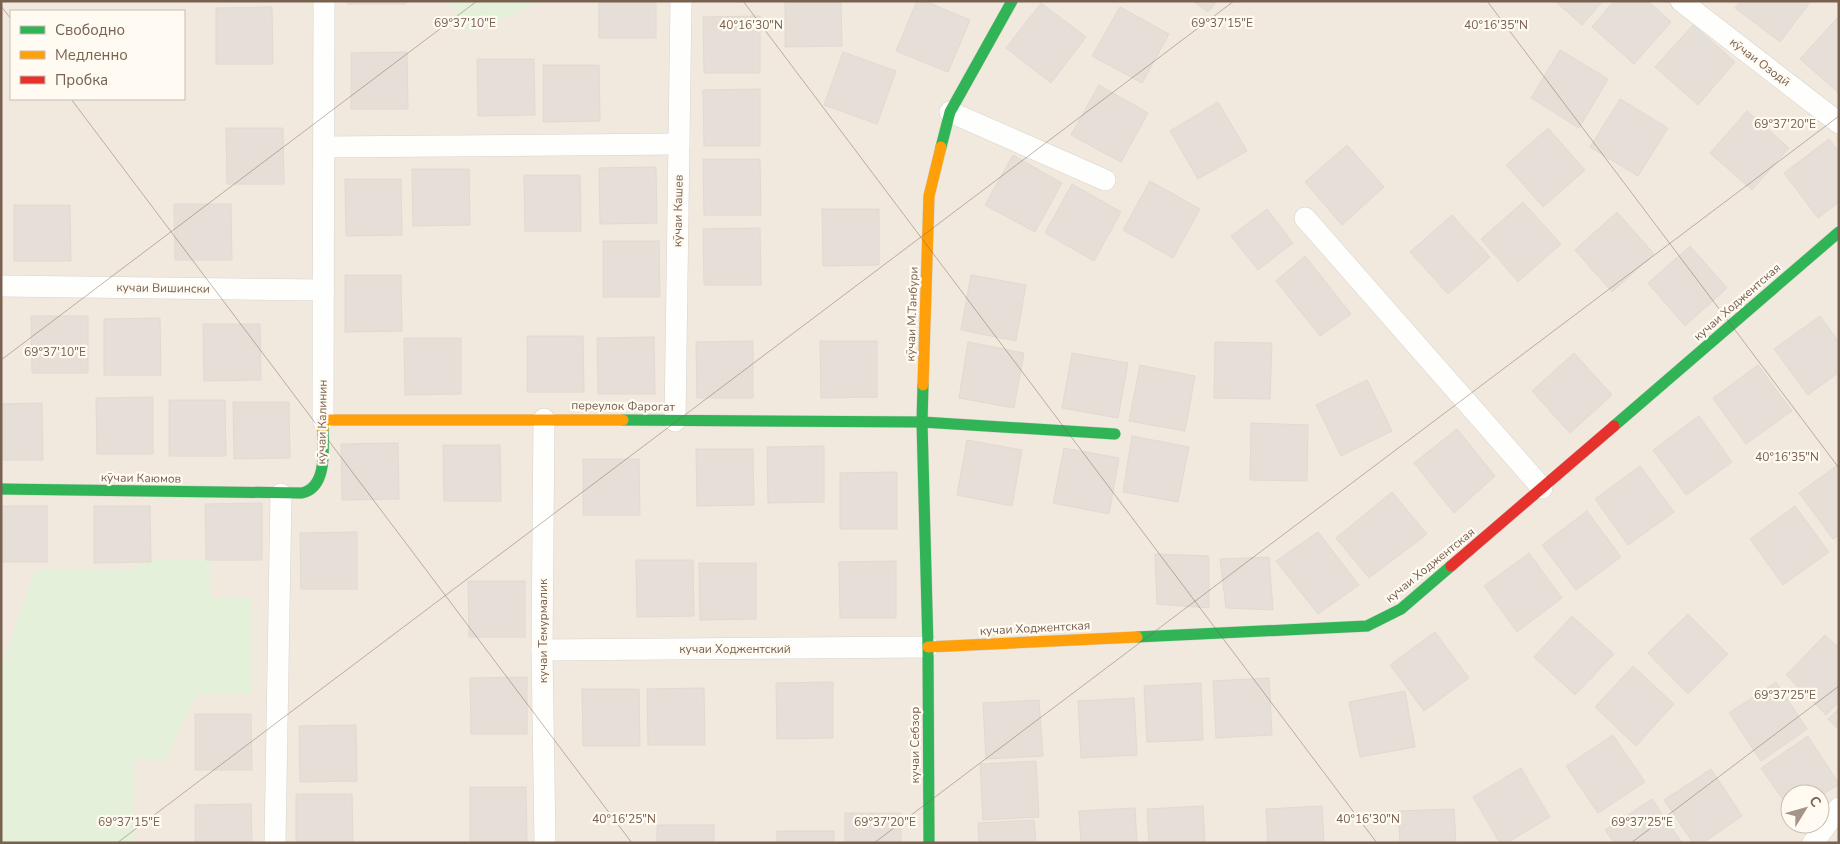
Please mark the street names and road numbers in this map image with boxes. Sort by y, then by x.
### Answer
street label: кӯчаи Озодӣ [1726,34,1794,90]
street label: кӯчаи Кашев [669,174,687,247]
street label: кучаи Ходжентская [1690,260,1784,344]
street label: кӯчаи М.Танбури [902,266,922,362]
street label: кучаи Вишински [116,279,210,297]
street label: кӯчаи Калинин [313,379,331,465]
street label: переулок Фарогат [571,397,676,415]
street label: кӯчаи Каюмов [101,469,182,487]
street label: кучаи Ходжентская [1382,524,1478,606]
street label: кучаи Темурмалик [535,578,551,683]
street label: кучаи Ходжентская [979,617,1091,639]
street label: кучаи Ходжентский [679,641,791,657]
street label: кучаи Себзор [907,707,923,783]

